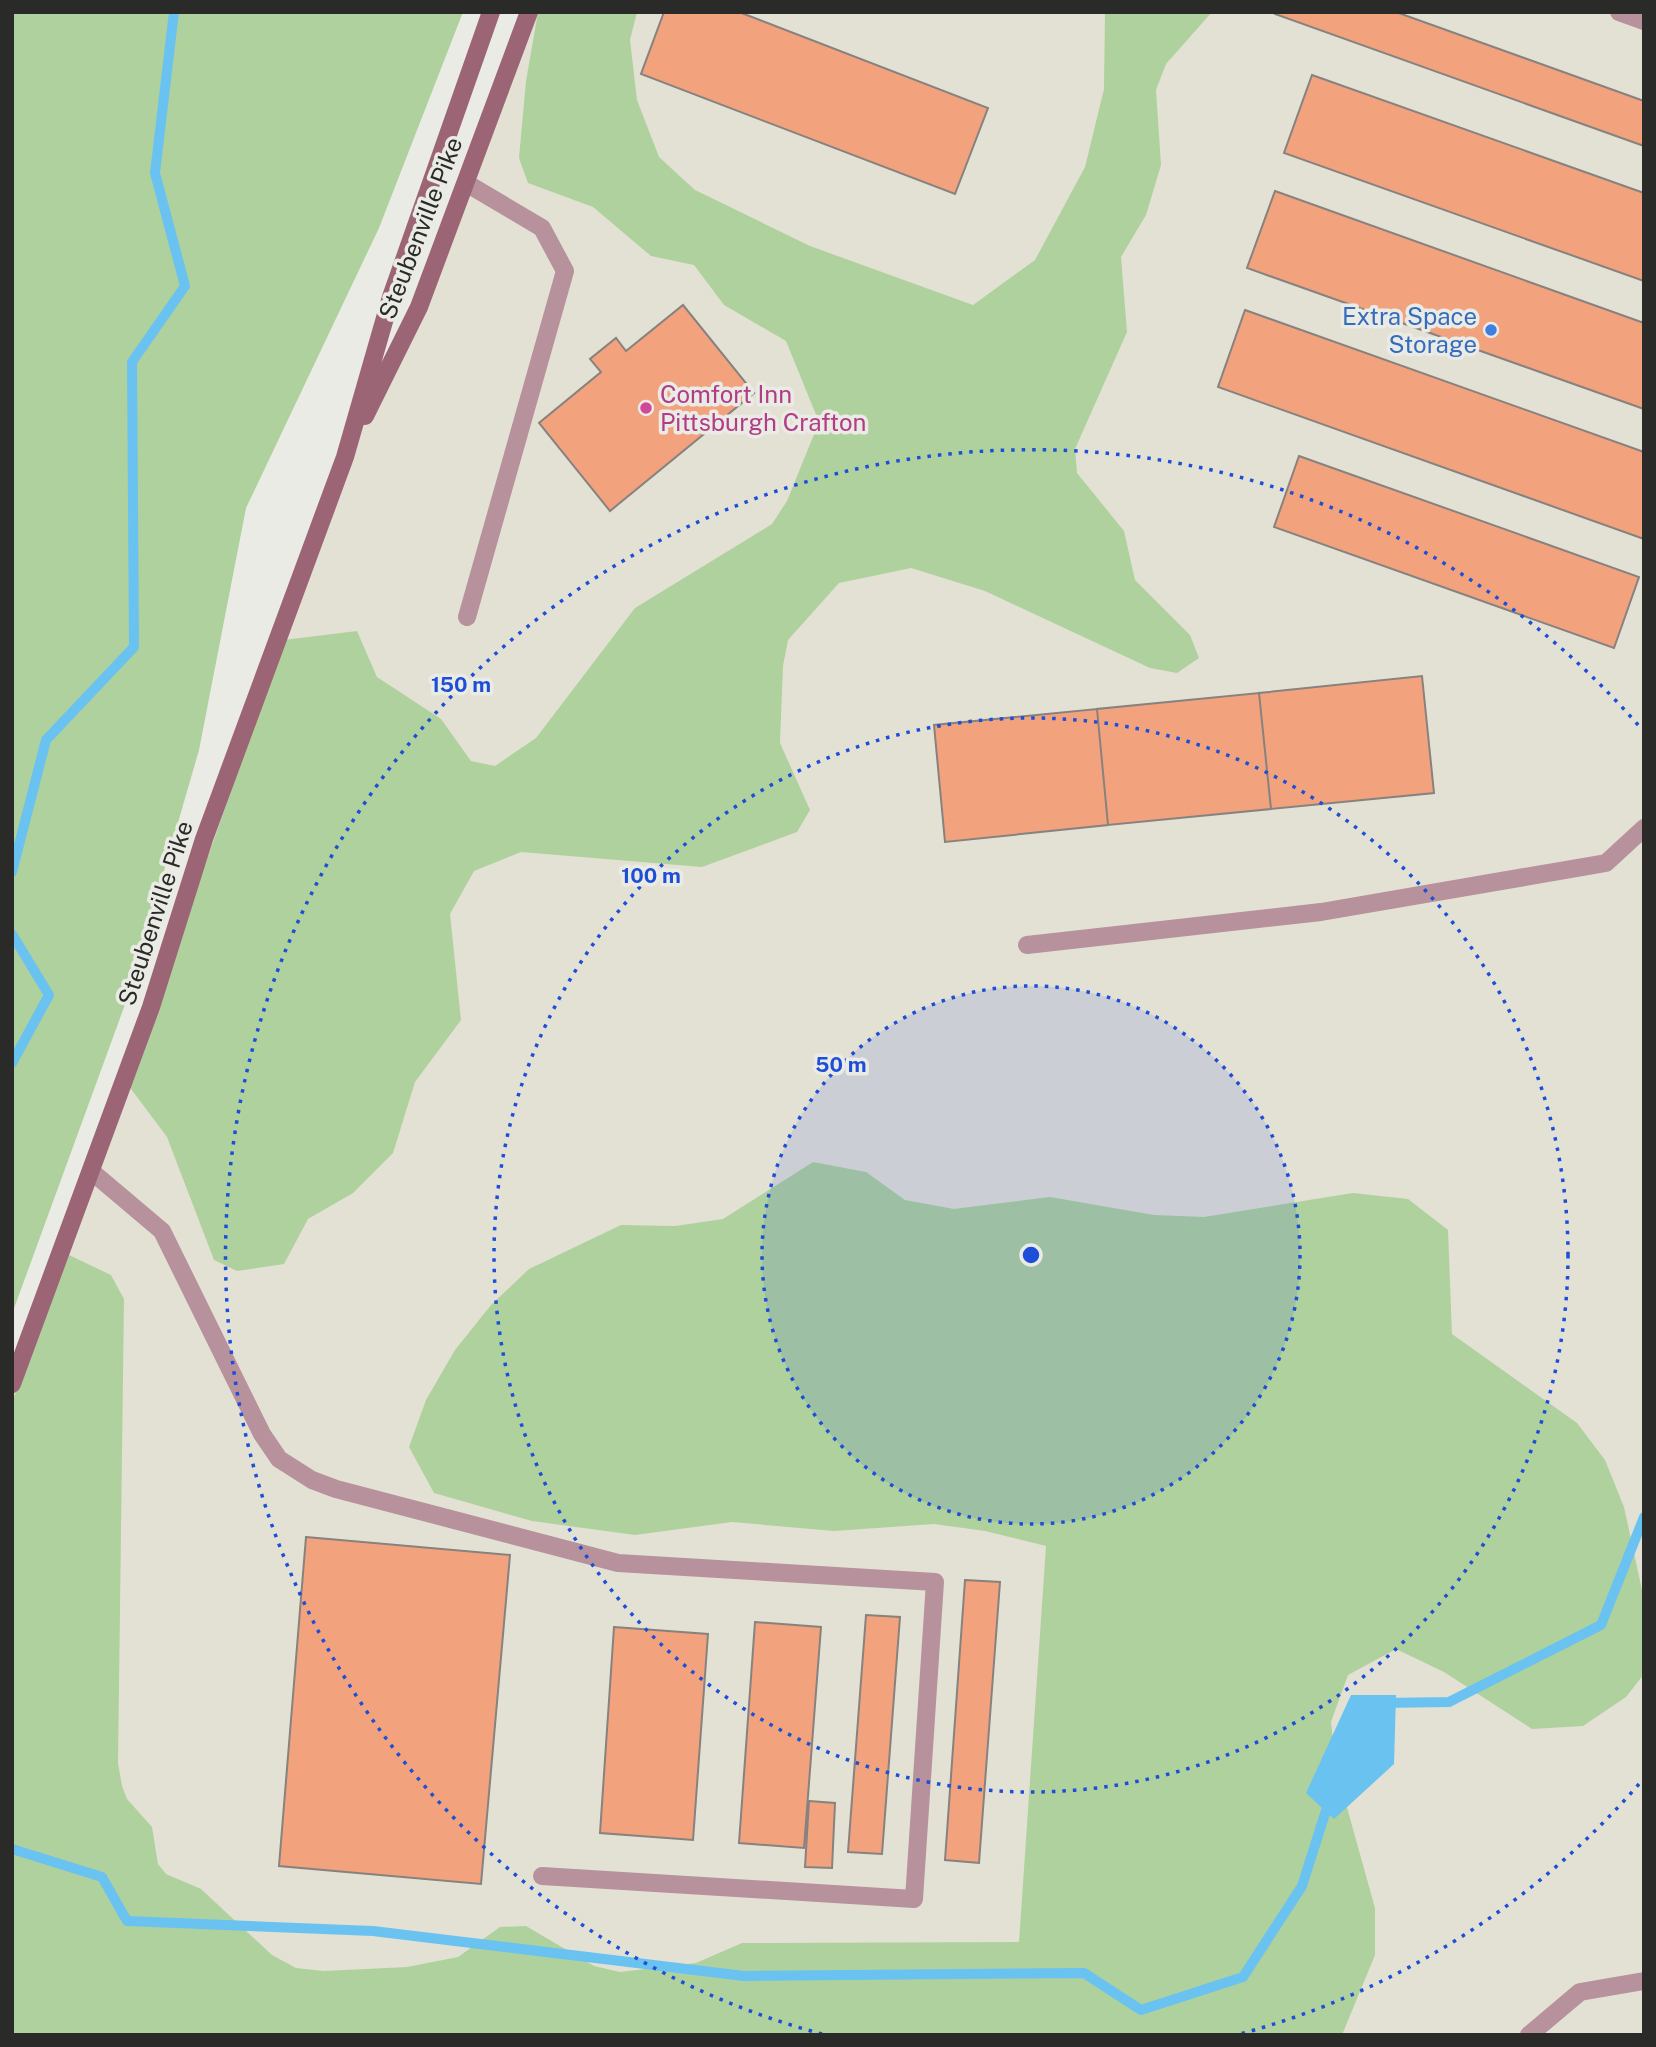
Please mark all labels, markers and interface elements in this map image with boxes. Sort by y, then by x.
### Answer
street label: Steubenville Pike [372,133,468,323]
place label: Extra Space Storage [1342,302,1477,358]
marker: Extra Space Storage [1483,322,1499,338]
place label: Comfort Inn Pittsburgh Crafton [660,380,866,436]
marker: Comfort Inn Pittsburgh Crafton [638,400,654,416]
text: 150 m [431,672,491,697]
street label: Steubenville Pike [112,817,198,1009]
text: 100 m [621,863,681,888]
text: 50 m [815,1052,867,1077]
centre of rings [1019,1243,1043,1267]

